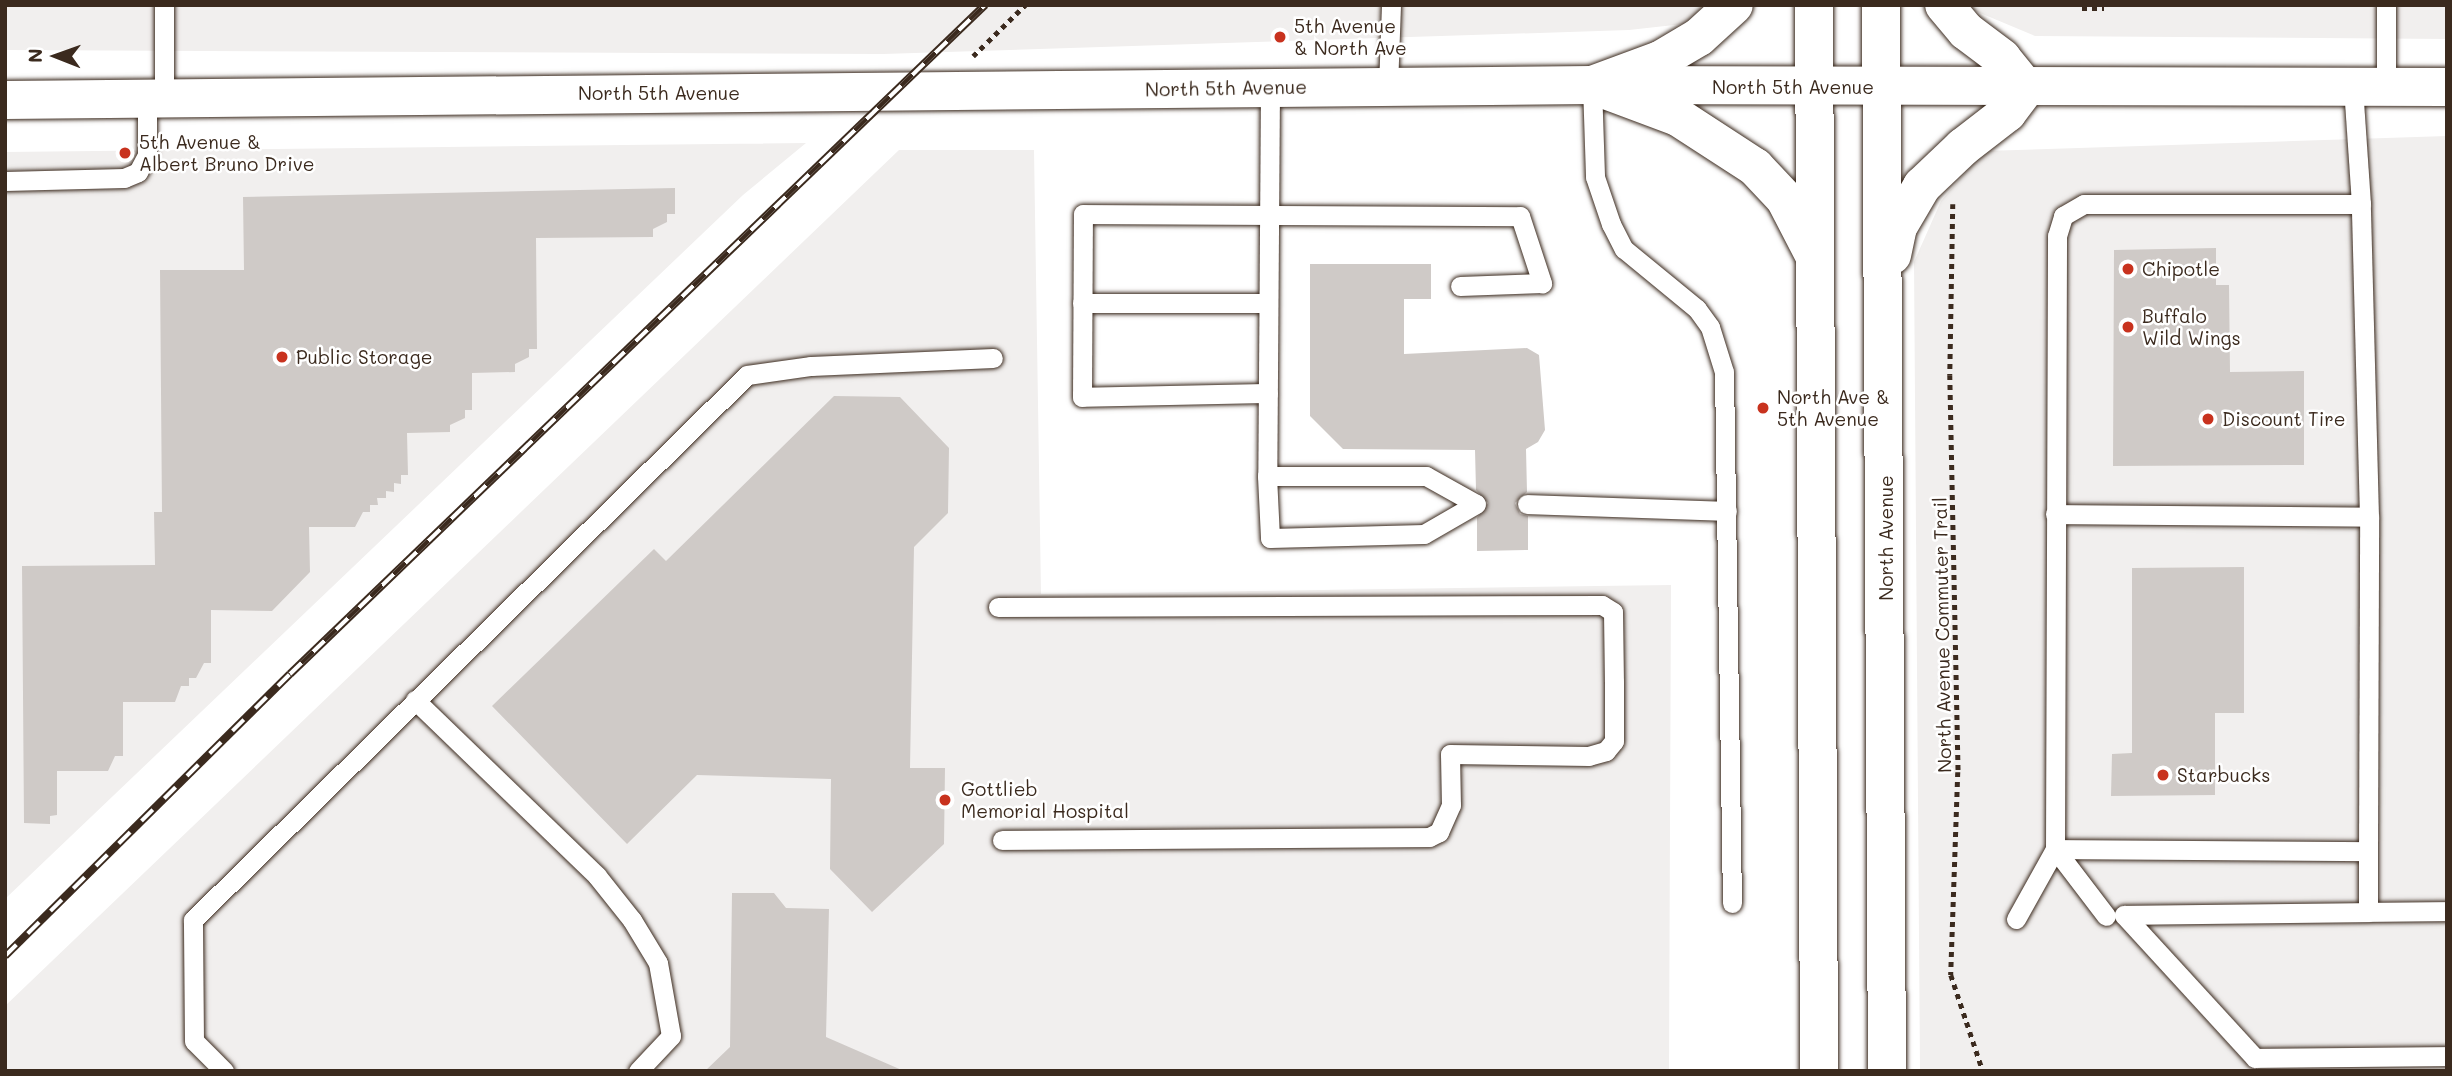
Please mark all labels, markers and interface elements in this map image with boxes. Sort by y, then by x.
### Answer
place label: 5th Avenue & North Ave [1294,15,1407,59]
north arrow [21,21,91,91]
marker: 5th Avenue & North Ave [1272,29,1288,45]
text: N [22,48,47,63]
street label: North 5th Avenue [1145,75,1307,101]
street label: North 5th Avenue [1712,76,1874,98]
street label: North 5th Avenue [578,82,740,104]
place label: 5th Avenue & Albert Bruno Drive [139,131,315,175]
marker: 5th Avenue & Albert Bruno Drive [117,145,133,161]
place label: Chipotle [2142,258,2220,280]
marker: Chipotle [2120,261,2136,277]
place label: Buffalo Wild Wings [2142,305,2241,349]
marker: Buffalo Wild Wings [2120,319,2136,335]
place label: Public Storage [296,346,432,368]
marker: Public Storage [274,349,290,365]
place label: North Ave & 5th Avenue [1777,386,1890,430]
marker: North Ave & 5th Avenue [1755,400,1771,416]
place label: Discount Tire [2222,408,2346,430]
marker: Discount Tire [2200,411,2216,427]
street label: North Avenue [1875,475,1897,601]
street label: North Avenue Commuter Trail [1928,497,1956,773]
place label: Starbucks [2177,764,2270,786]
marker: Starbucks [2155,767,2171,783]
place label: Gottlieb Memorial Hospital [961,778,1129,822]
marker: Gottlieb Memorial Hospital [935,790,955,810]

